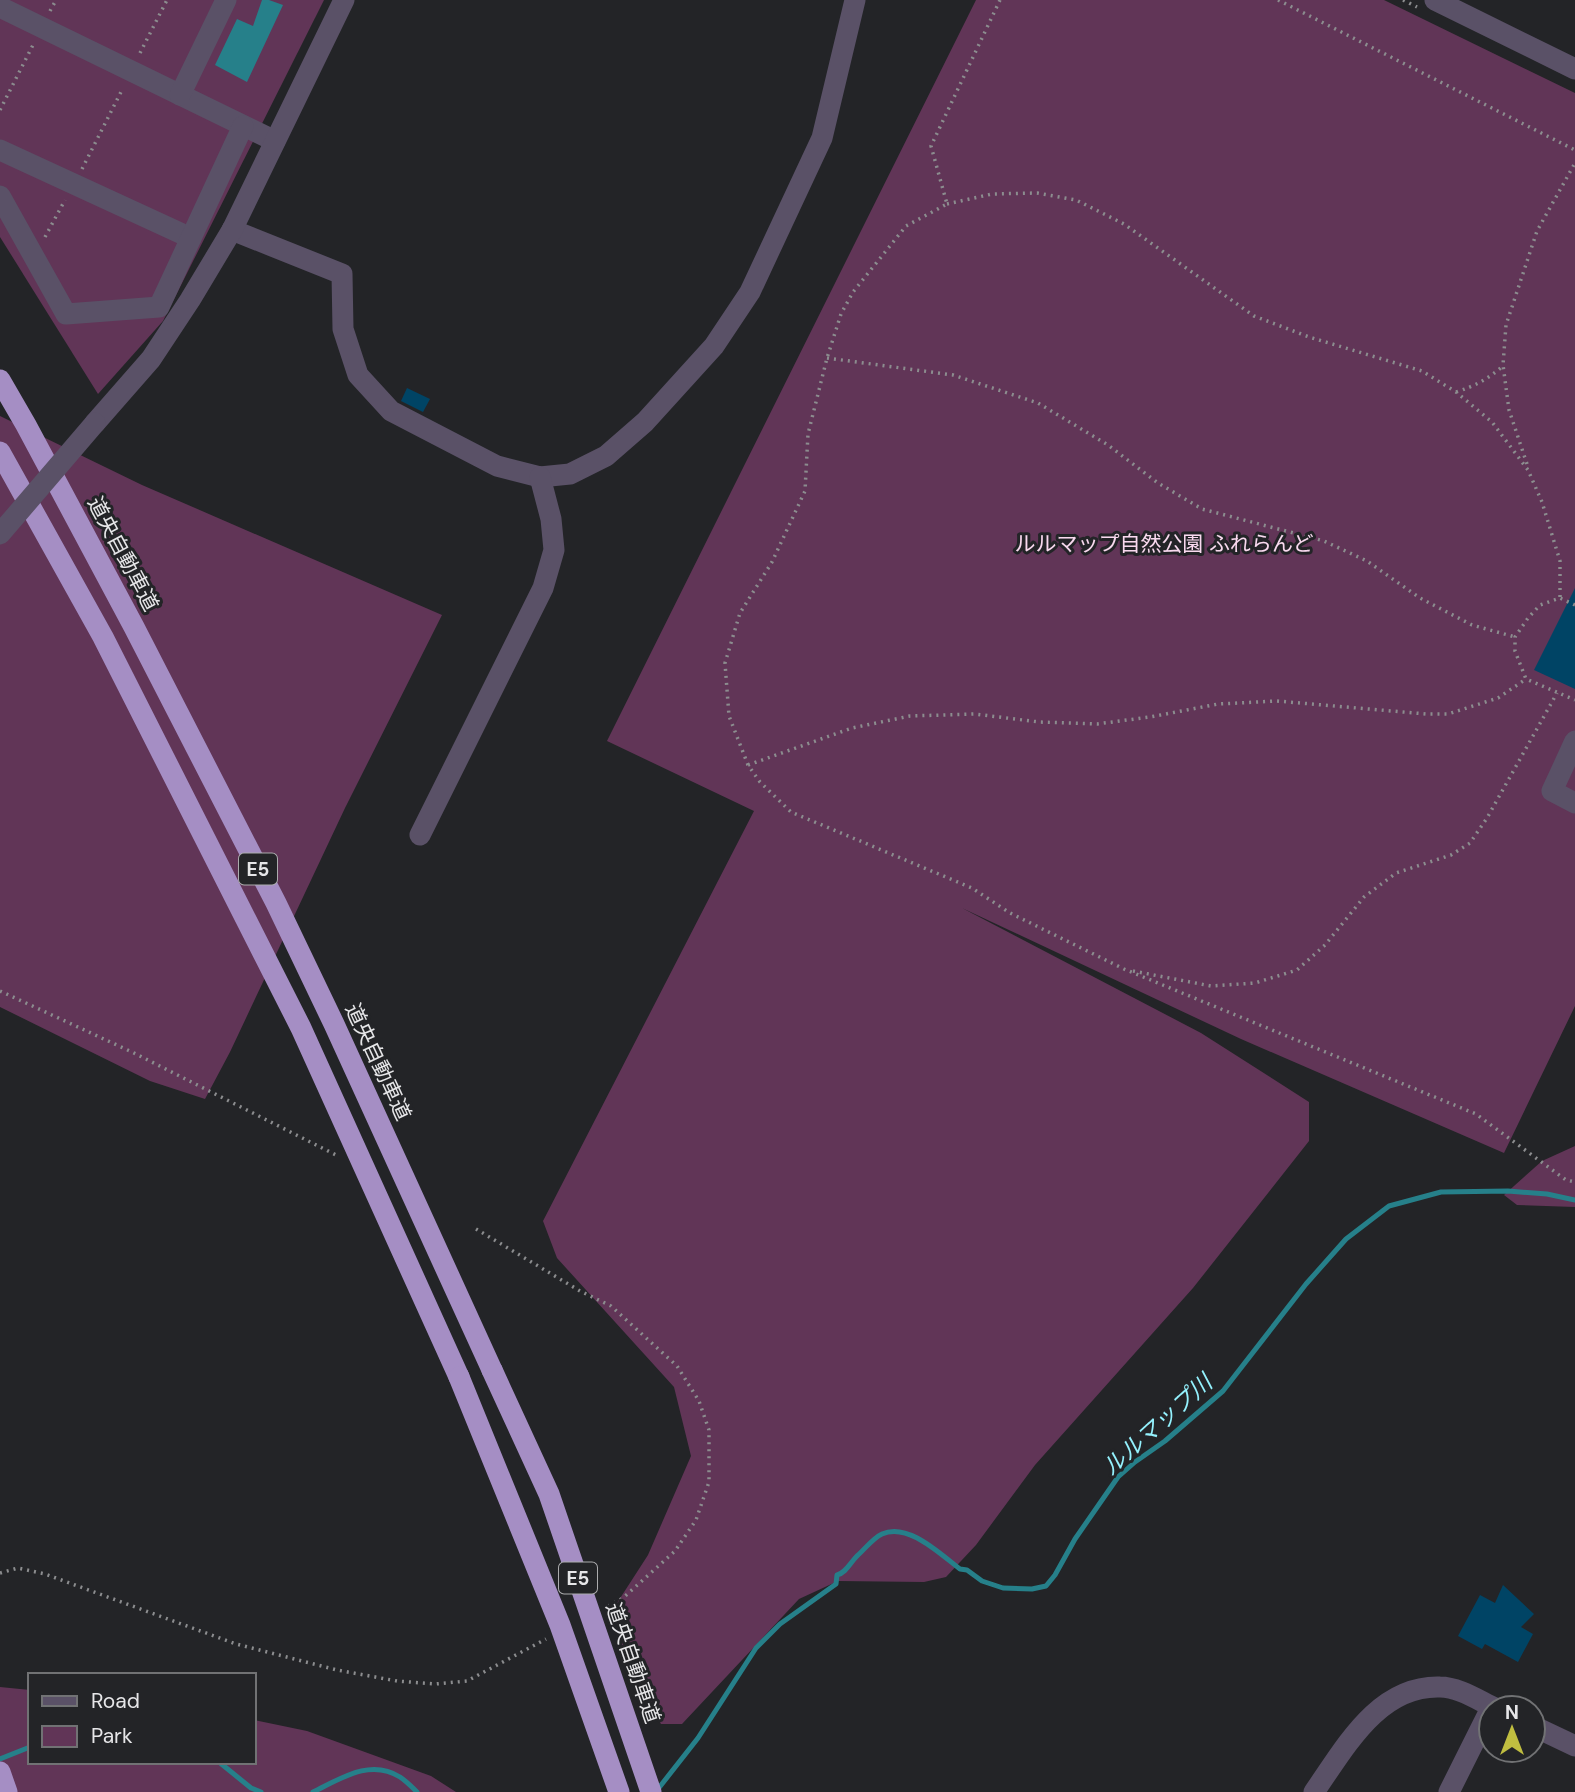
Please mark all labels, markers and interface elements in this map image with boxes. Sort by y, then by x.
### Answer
street label: 道央自動車道 [81,492,165,616]
park label: ルルマップ自然公園 ふれらんど [1015,530,1313,558]
road number: E5 [239,854,277,884]
street label: 道央自動車道 [339,999,417,1125]
water label: ルルマップ川 [1096,1366,1221,1482]
road number: E5 [559,1562,597,1594]
street label: 道央自動車道 [599,1599,667,1727]
legend [28,1673,256,1764]
text: Road [91,1687,140,1715]
north arrow [1477,1694,1547,1764]
text: N [1505,1700,1519,1725]
text: Park [91,1722,133,1750]

